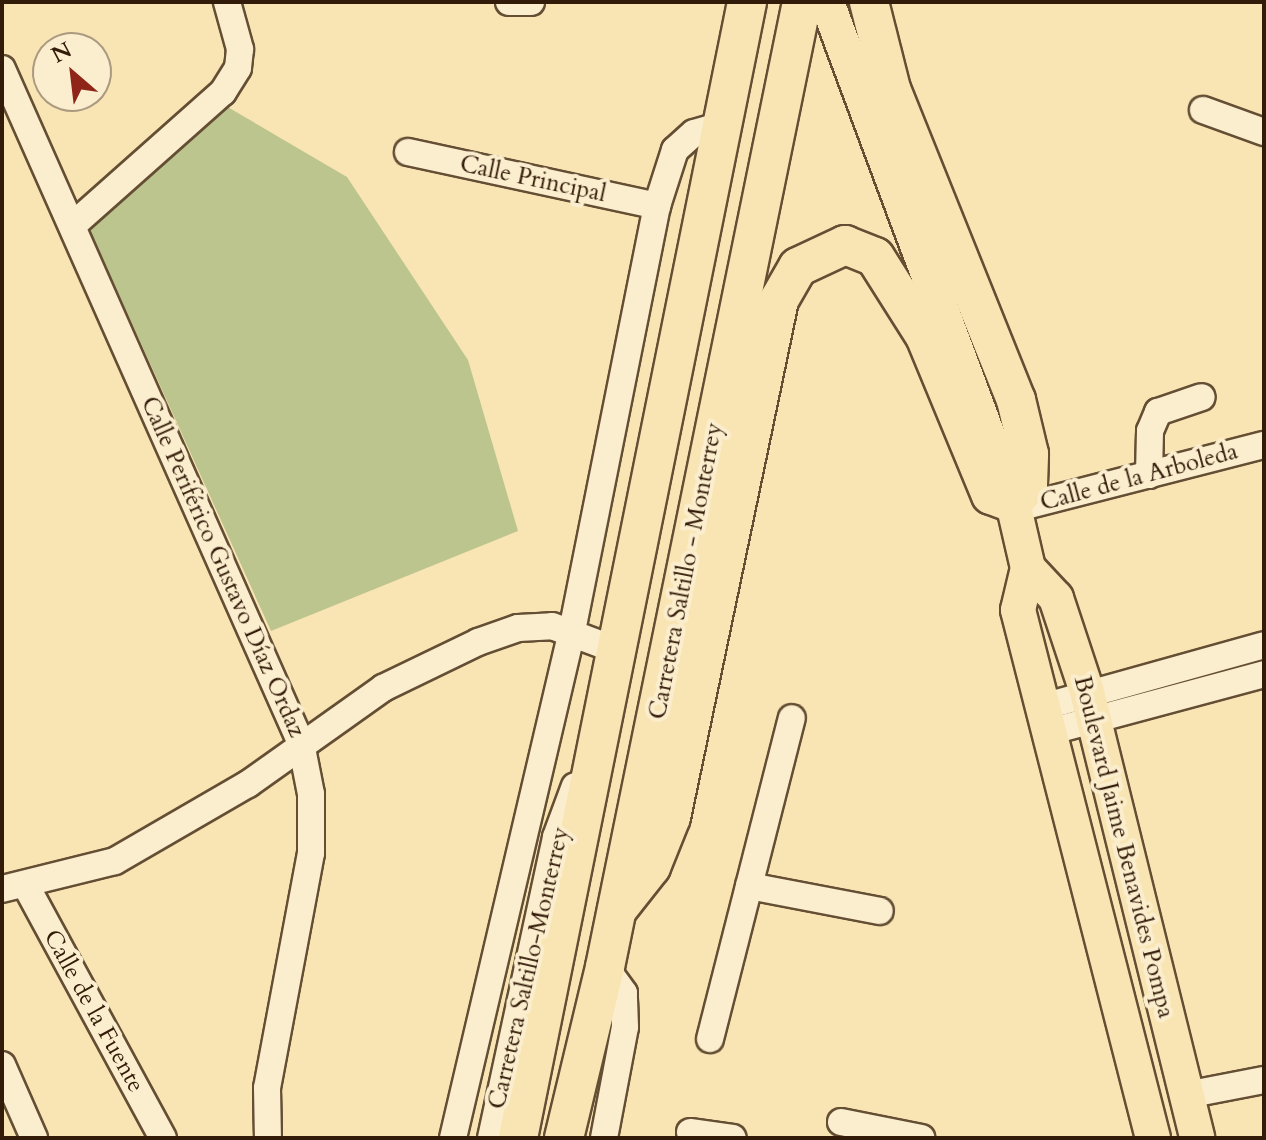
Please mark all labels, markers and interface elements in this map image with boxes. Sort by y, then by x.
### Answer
north arrow [32,32,112,112]
text: N [46,35,77,70]
street label: Calle Principal [457,149,609,209]
street label: Calle Periférico Gustavo Díaz Ordaz [135,392,311,742]
street label: Carretera Saltillo - Monterrey [643,420,729,722]
street label: Calle de la Arboleda [1037,437,1241,517]
street label: Boulevard Jaime Benavides Pompa [1067,673,1181,1021]
street label: Carretera Saltillo-Monterrey [482,824,576,1112]
street label: Calle de la Fuente [37,925,151,1097]

